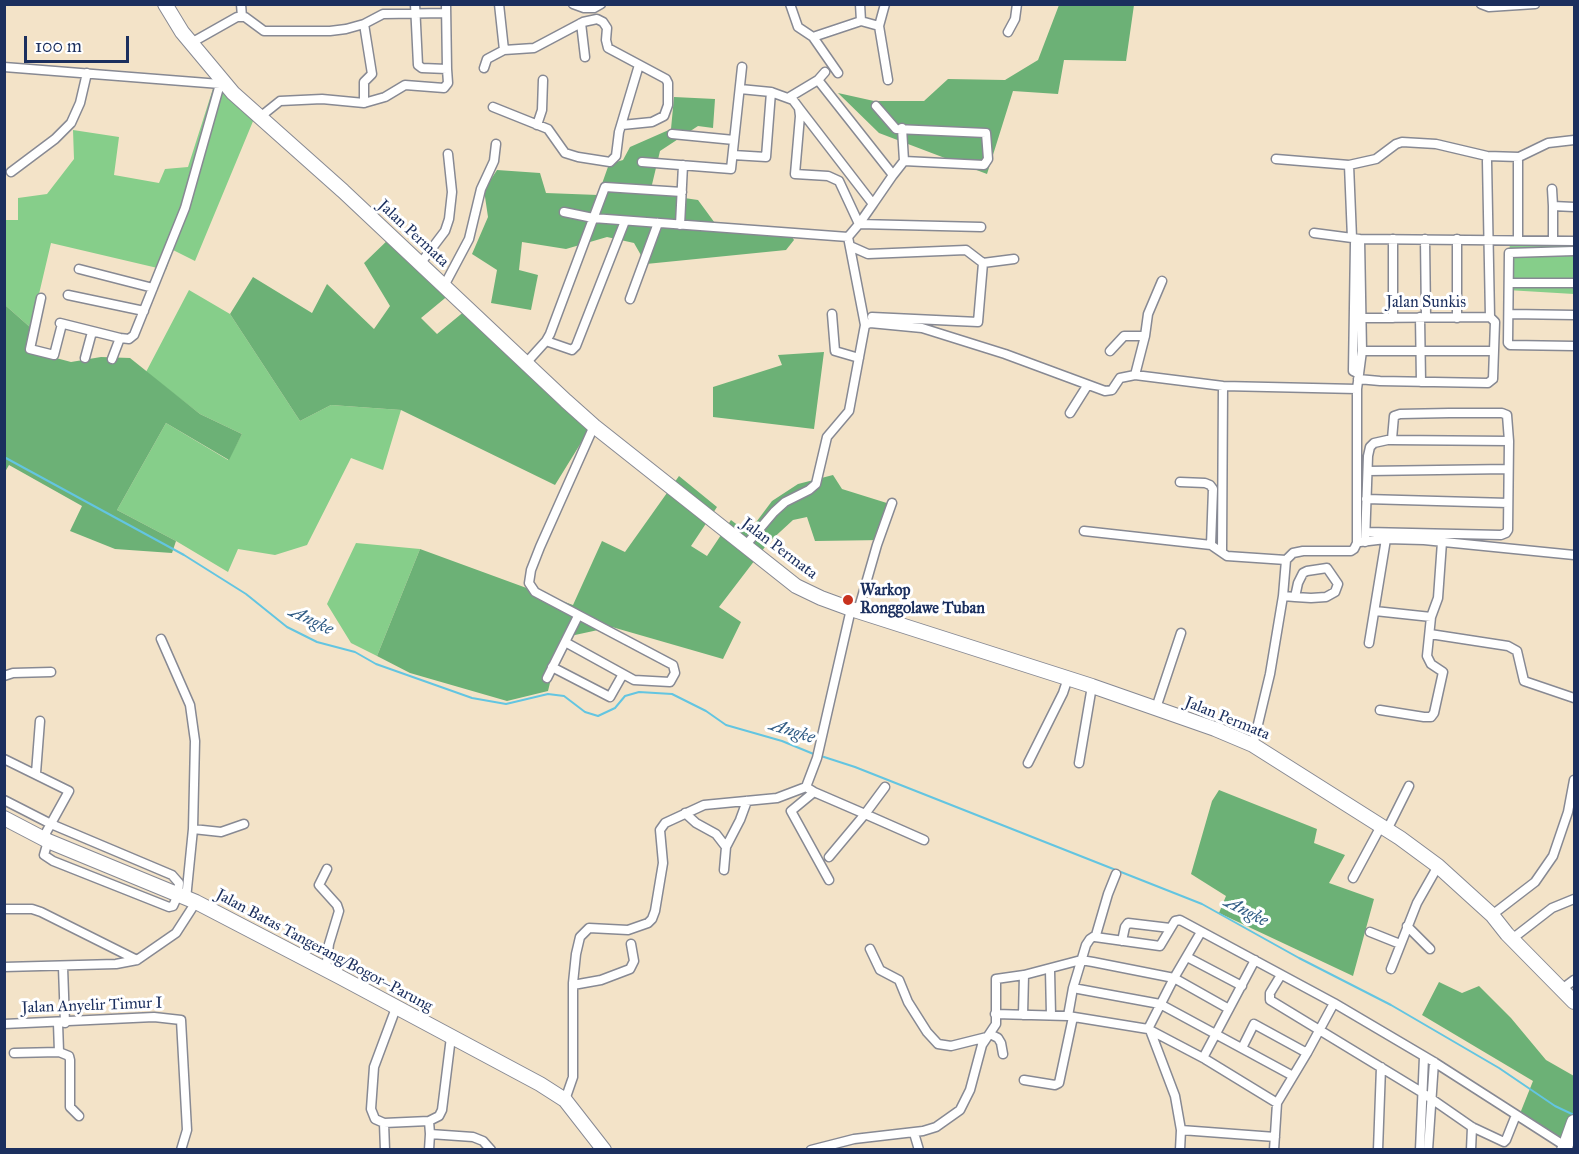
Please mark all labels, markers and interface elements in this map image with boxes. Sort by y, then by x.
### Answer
scale bar [27,24,132,62]
text: 100 m [35,35,82,57]
street label: Jalan Permata [374,196,452,272]
street label: Jalan Sunkis [1386,293,1466,313]
street label: Jalan Permata [737,514,821,584]
place label: Warkop Ronggolawe Tuban [860,581,985,619]
marker: Warkop Ronggolawe Tuban [841,593,855,607]
water label: Angke [286,601,336,641]
street label: Jalan Permata [1182,693,1272,745]
water label: Angke [767,715,817,749]
street label: Jalan Batas Tangerang/Bogor–Parung [212,886,436,1016]
water label: Angke [1221,892,1271,932]
street label: Jalan Anyelir Timur I [21,994,163,1018]

